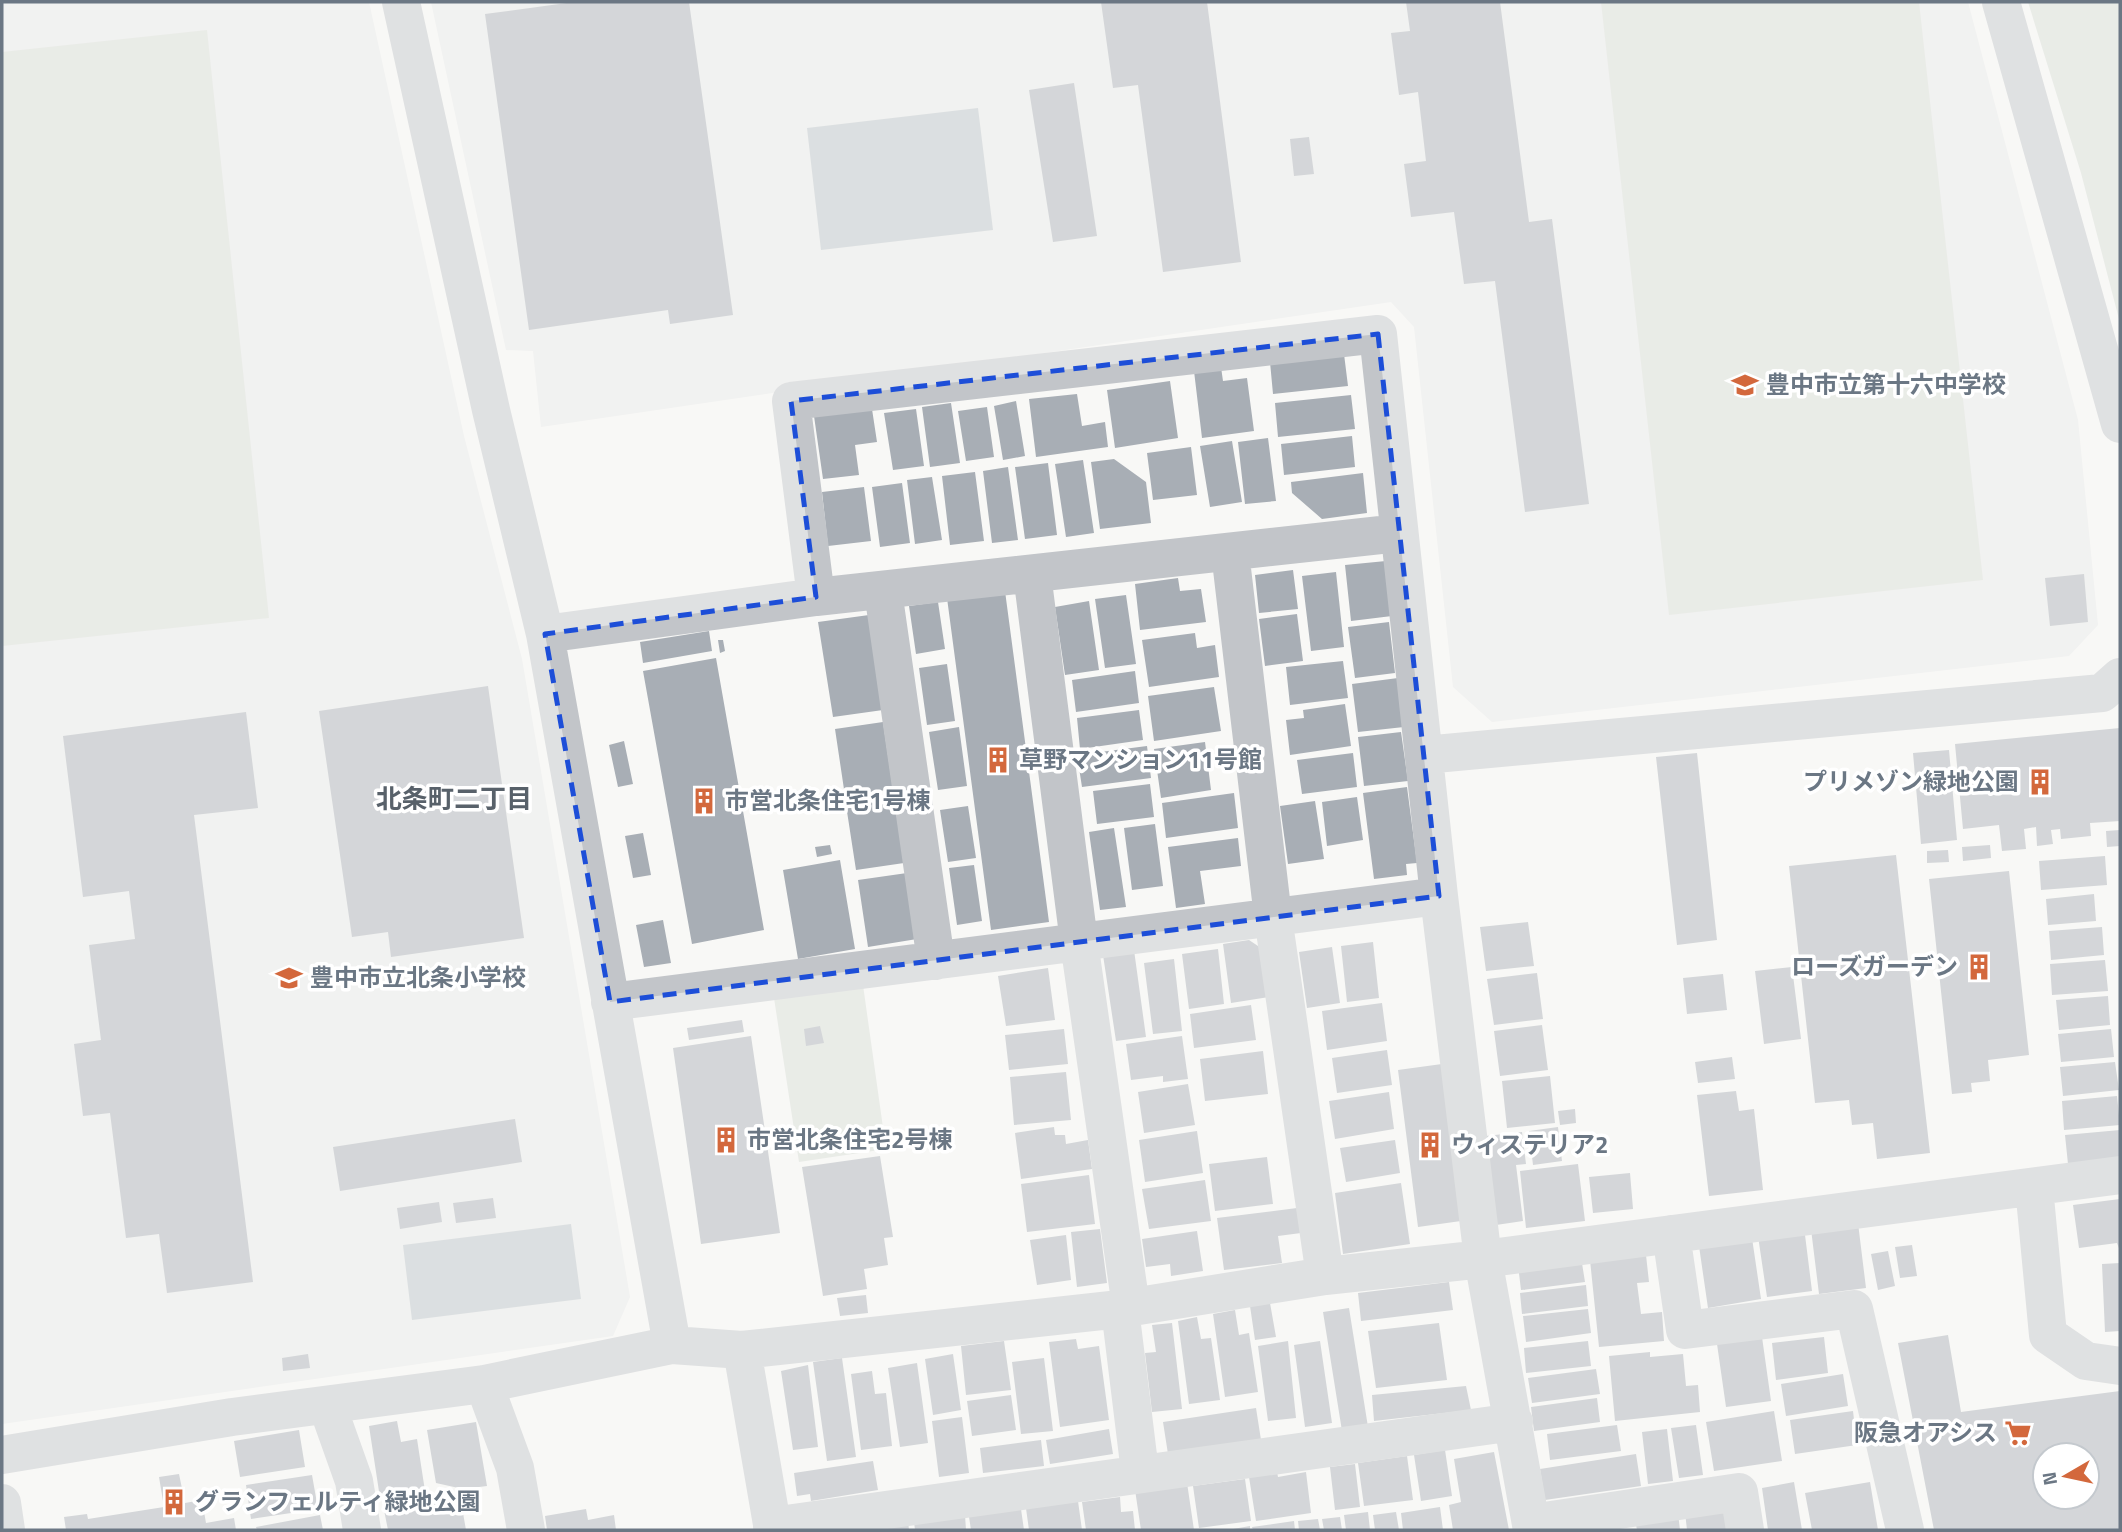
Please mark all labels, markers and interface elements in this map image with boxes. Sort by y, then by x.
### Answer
place label: 豊中市立第十六中学校 [1766,366,2006,402]
school or university icon: 豊中市立第十六中学校 [1730,370,1760,400]
place label: 草野マンション11号館 [1019,741,1262,777]
building icon: 草野マンション11号館 [983,745,1013,775]
place label: プリメゾン緑地公園 [1803,763,2019,799]
building icon: プリメゾン緑地公園 [2025,767,2055,797]
district label: 北条町二丁目 [376,779,532,818]
place label: 市営北条住宅1号棟 [725,782,930,818]
building icon: 市営北条住宅1号棟 [689,786,719,816]
place label: ローズガーデン [1791,948,1958,984]
building icon: ローズガーデン [1964,952,1994,982]
place label: 豊中市立北条小学校 [310,959,526,995]
school or university icon: 豊中市立北条小学校 [274,963,304,993]
place label: 市営北条住宅2号棟 [747,1121,952,1157]
building icon: 市営北条住宅2号棟 [711,1125,741,1155]
place label: ウィステリア2 [1451,1126,1608,1162]
building icon: ウィステリア2 [1415,1130,1445,1160]
place label: 阪急オアシス [1854,1414,1997,1450]
supermarket icon: 阪急オアシス [2003,1418,2033,1448]
north arrow [2031,1441,2101,1511]
text: N [2033,1470,2064,1488]
place label: グランフェルティ緑地公園 [195,1483,481,1519]
building icon: グランフェルティ緑地公園 [159,1487,189,1517]

